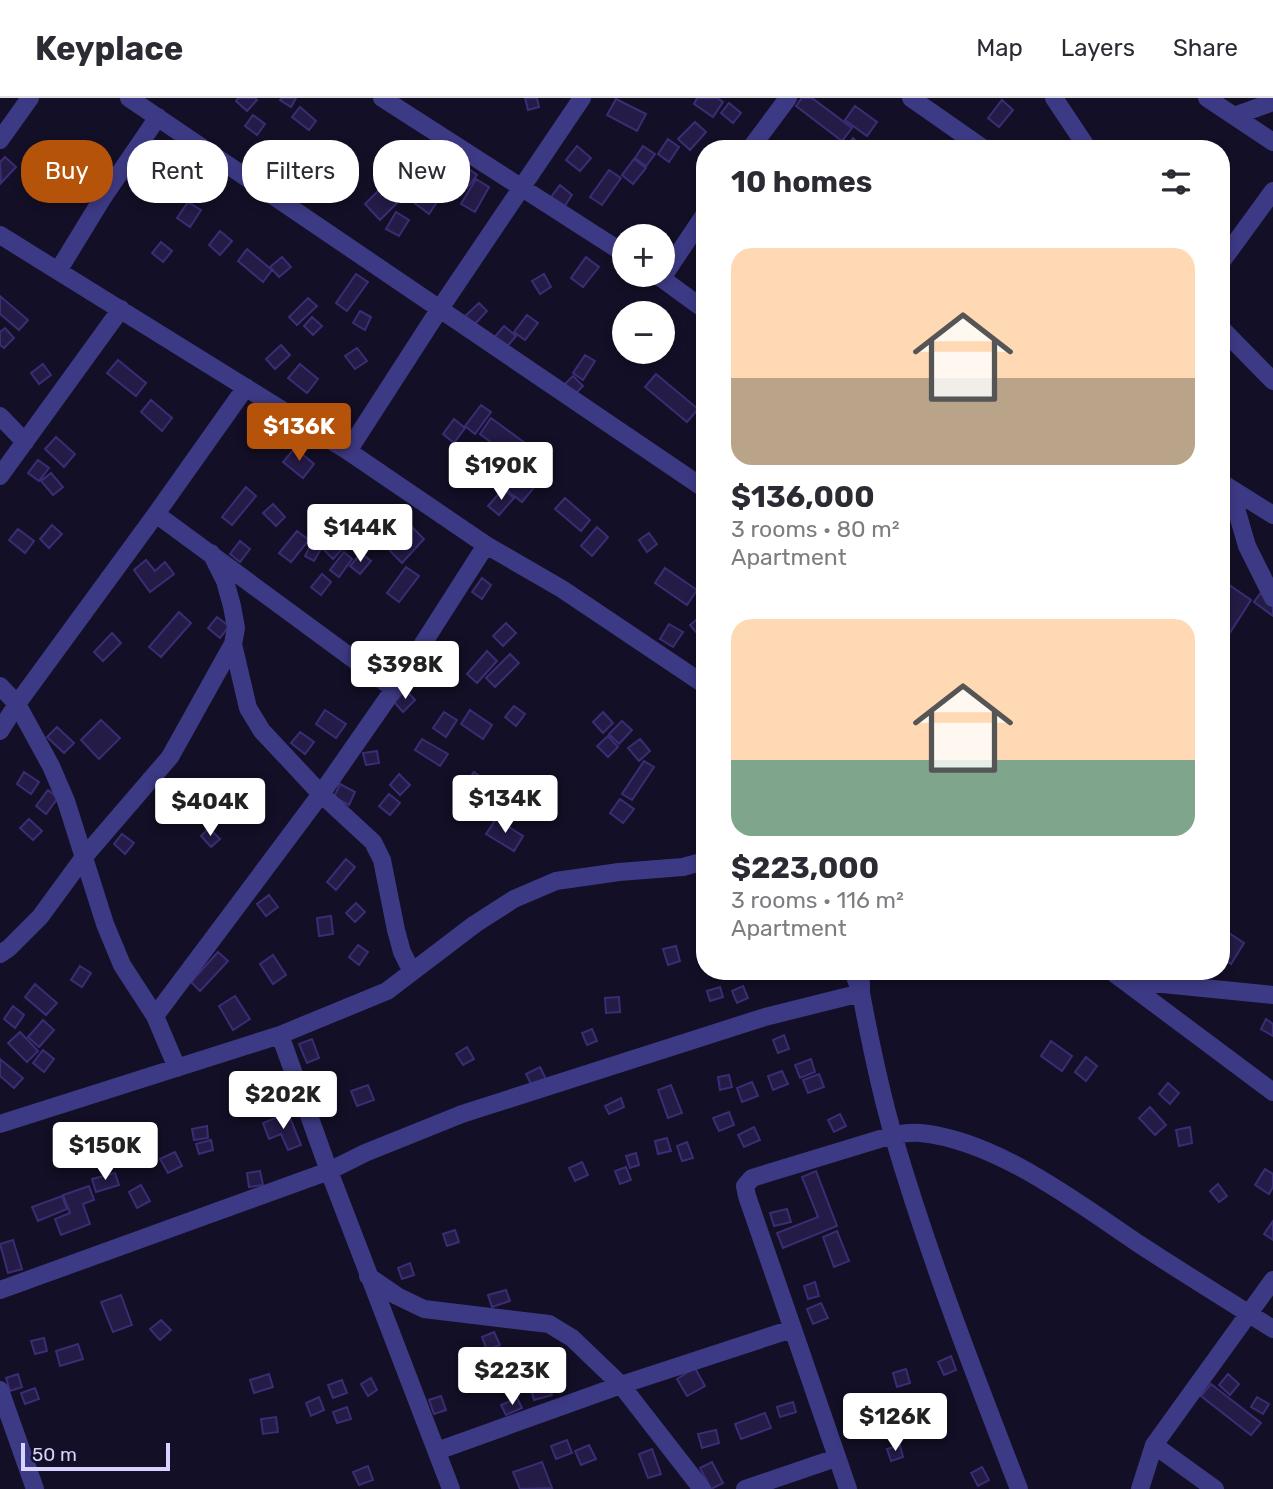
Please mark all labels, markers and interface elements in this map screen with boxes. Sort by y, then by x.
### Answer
text: Keyplace [35,29,183,68]
text: Map [976,34,1023,62]
text: Layers [1061,34,1135,62]
text: Share [1173,34,1238,62]
chip: Buy [21,140,113,203]
chip: Rent [127,140,228,203]
chip: Filters [242,140,359,203]
chip: New [373,140,470,203]
icon: filters [1157,163,1195,201]
text: 10 homes [731,164,872,200]
map controls [612,224,675,364]
button: + [612,224,675,287]
icon: home [900,294,1026,420]
button: − [612,301,675,364]
pin: $136K [250,404,348,463]
text: $136K [263,412,335,440]
pin: $190K [452,442,550,502]
text: $190K [465,451,537,479]
text: $136,000 [731,479,875,515]
pin: $144K [311,504,409,564]
text: $144K [323,513,397,541]
text: 3 rooms · 80 m² [731,515,900,543]
text: Apartment [731,543,847,571]
pin: $398K [356,642,454,701]
text: $398K [367,650,443,678]
icon: home [900,665,1026,791]
pin: $134K [456,776,554,835]
pin: $404K [161,778,259,838]
text: $134K [469,784,541,812]
text: $404K [171,787,249,815]
text: $223,000 [731,850,879,886]
text: 3 rooms · 116 m² [731,886,904,914]
text: Apartment [731,914,847,942]
pin: $202K [234,1072,332,1131]
text: $202K [245,1080,321,1108]
pin: $150K [56,1122,154,1182]
text: $150K [69,1131,141,1159]
pin: $223K [463,1348,561,1407]
text: $223K [474,1356,550,1384]
pin: $126K [846,1394,944,1453]
text: $126K [859,1402,931,1430]
scale bar [21,1440,170,1472]
text: 50 m [32,1443,77,1466]

